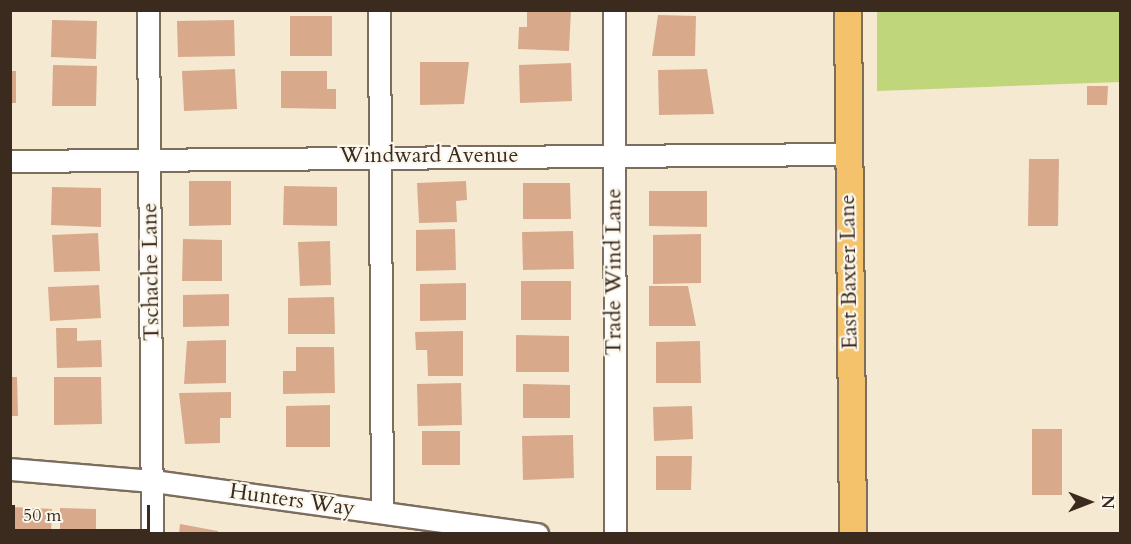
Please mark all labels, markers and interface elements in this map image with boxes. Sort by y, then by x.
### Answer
street label: Windward Avenue [340,143,518,169]
street label: Trade Wind Lane [601,188,627,356]
street label: East Baxter Lane [834,194,864,350]
street label: Tschache Lane [137,203,165,341]
north arrow [1059,472,1119,532]
street label: Hunters Way [227,478,357,522]
scale bar [15,493,153,531]
text: N [1096,495,1118,509]
text: 50 m [23,503,62,528]

